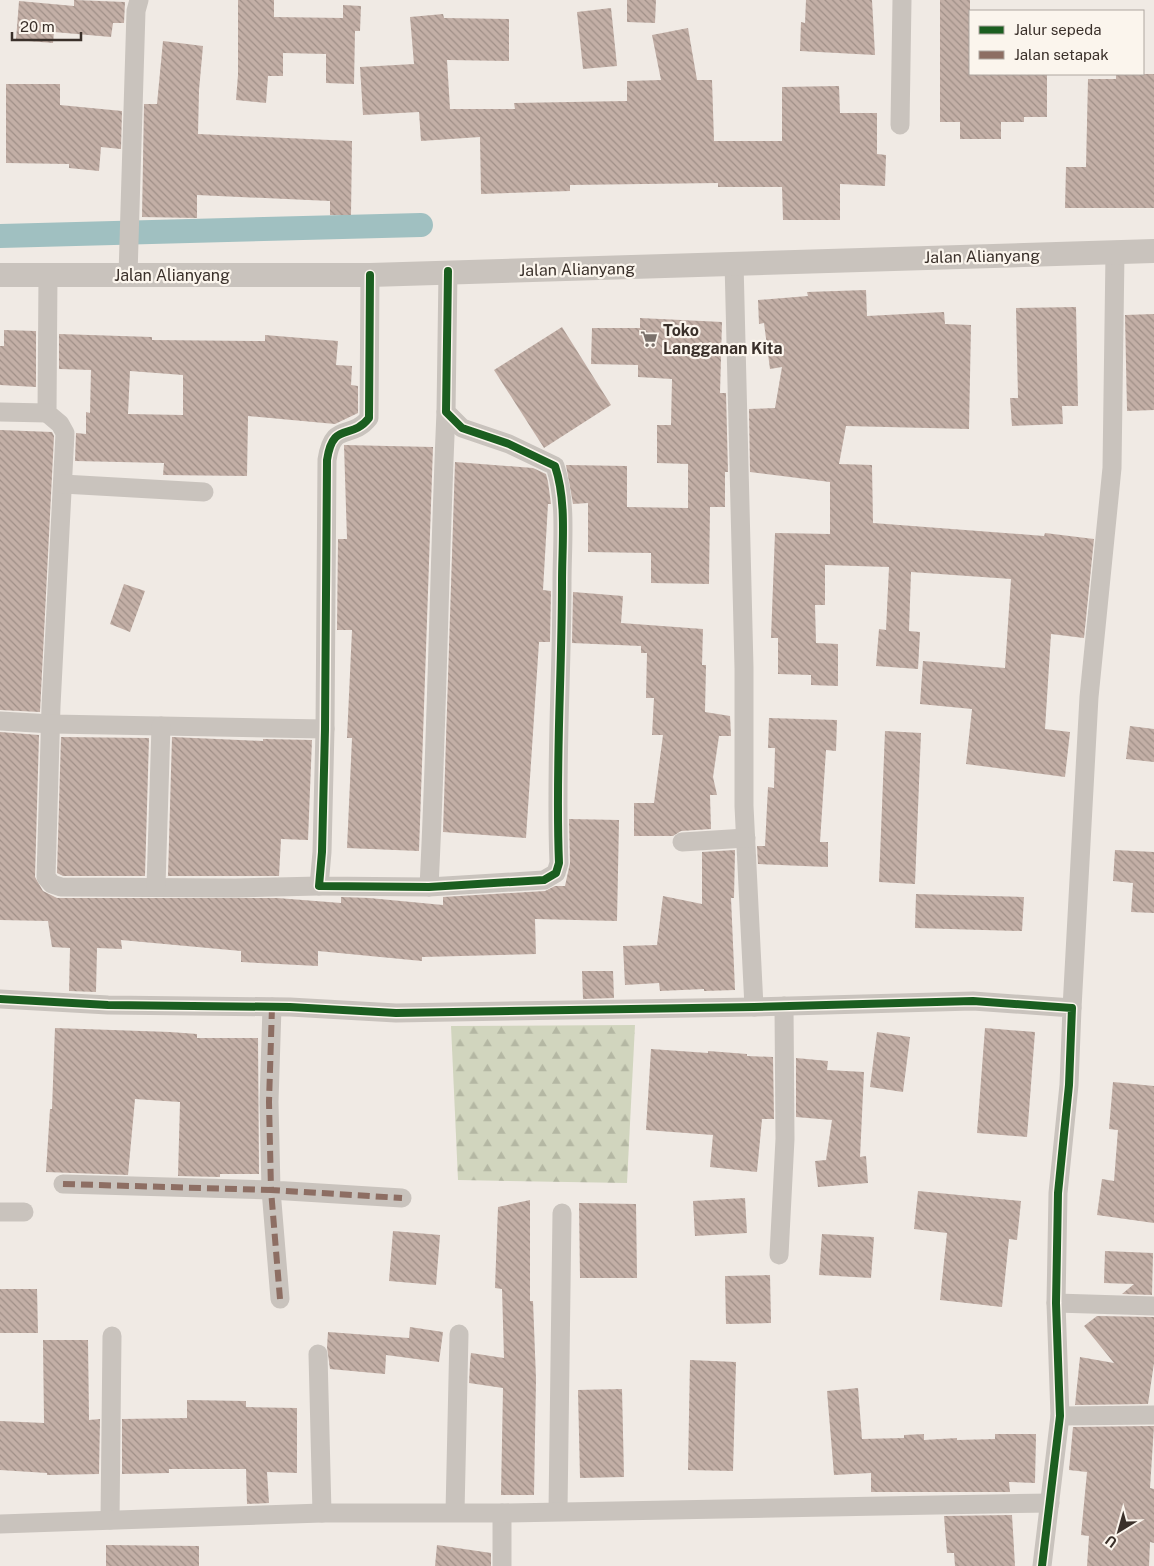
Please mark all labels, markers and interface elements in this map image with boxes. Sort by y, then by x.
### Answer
scale bar [12,10,81,42]
legend [969,10,1144,75]
text: 20 m [20,18,55,35]
text: Jalur sepeda [1014,21,1102,38]
text: Jalan setapak [1014,46,1109,63]
street label: Jalan Alianyang [924,246,1040,267]
street label: Jalan Alianyang [519,259,635,280]
street label: Jalan Alianyang [114,266,230,285]
place label: Toko Langganan Kita [663,321,783,358]
supermarket icon: Toko Langganan Kita [639,329,659,349]
north arrow [1094,1506,1144,1556]
text: U [1102,1532,1120,1551]

